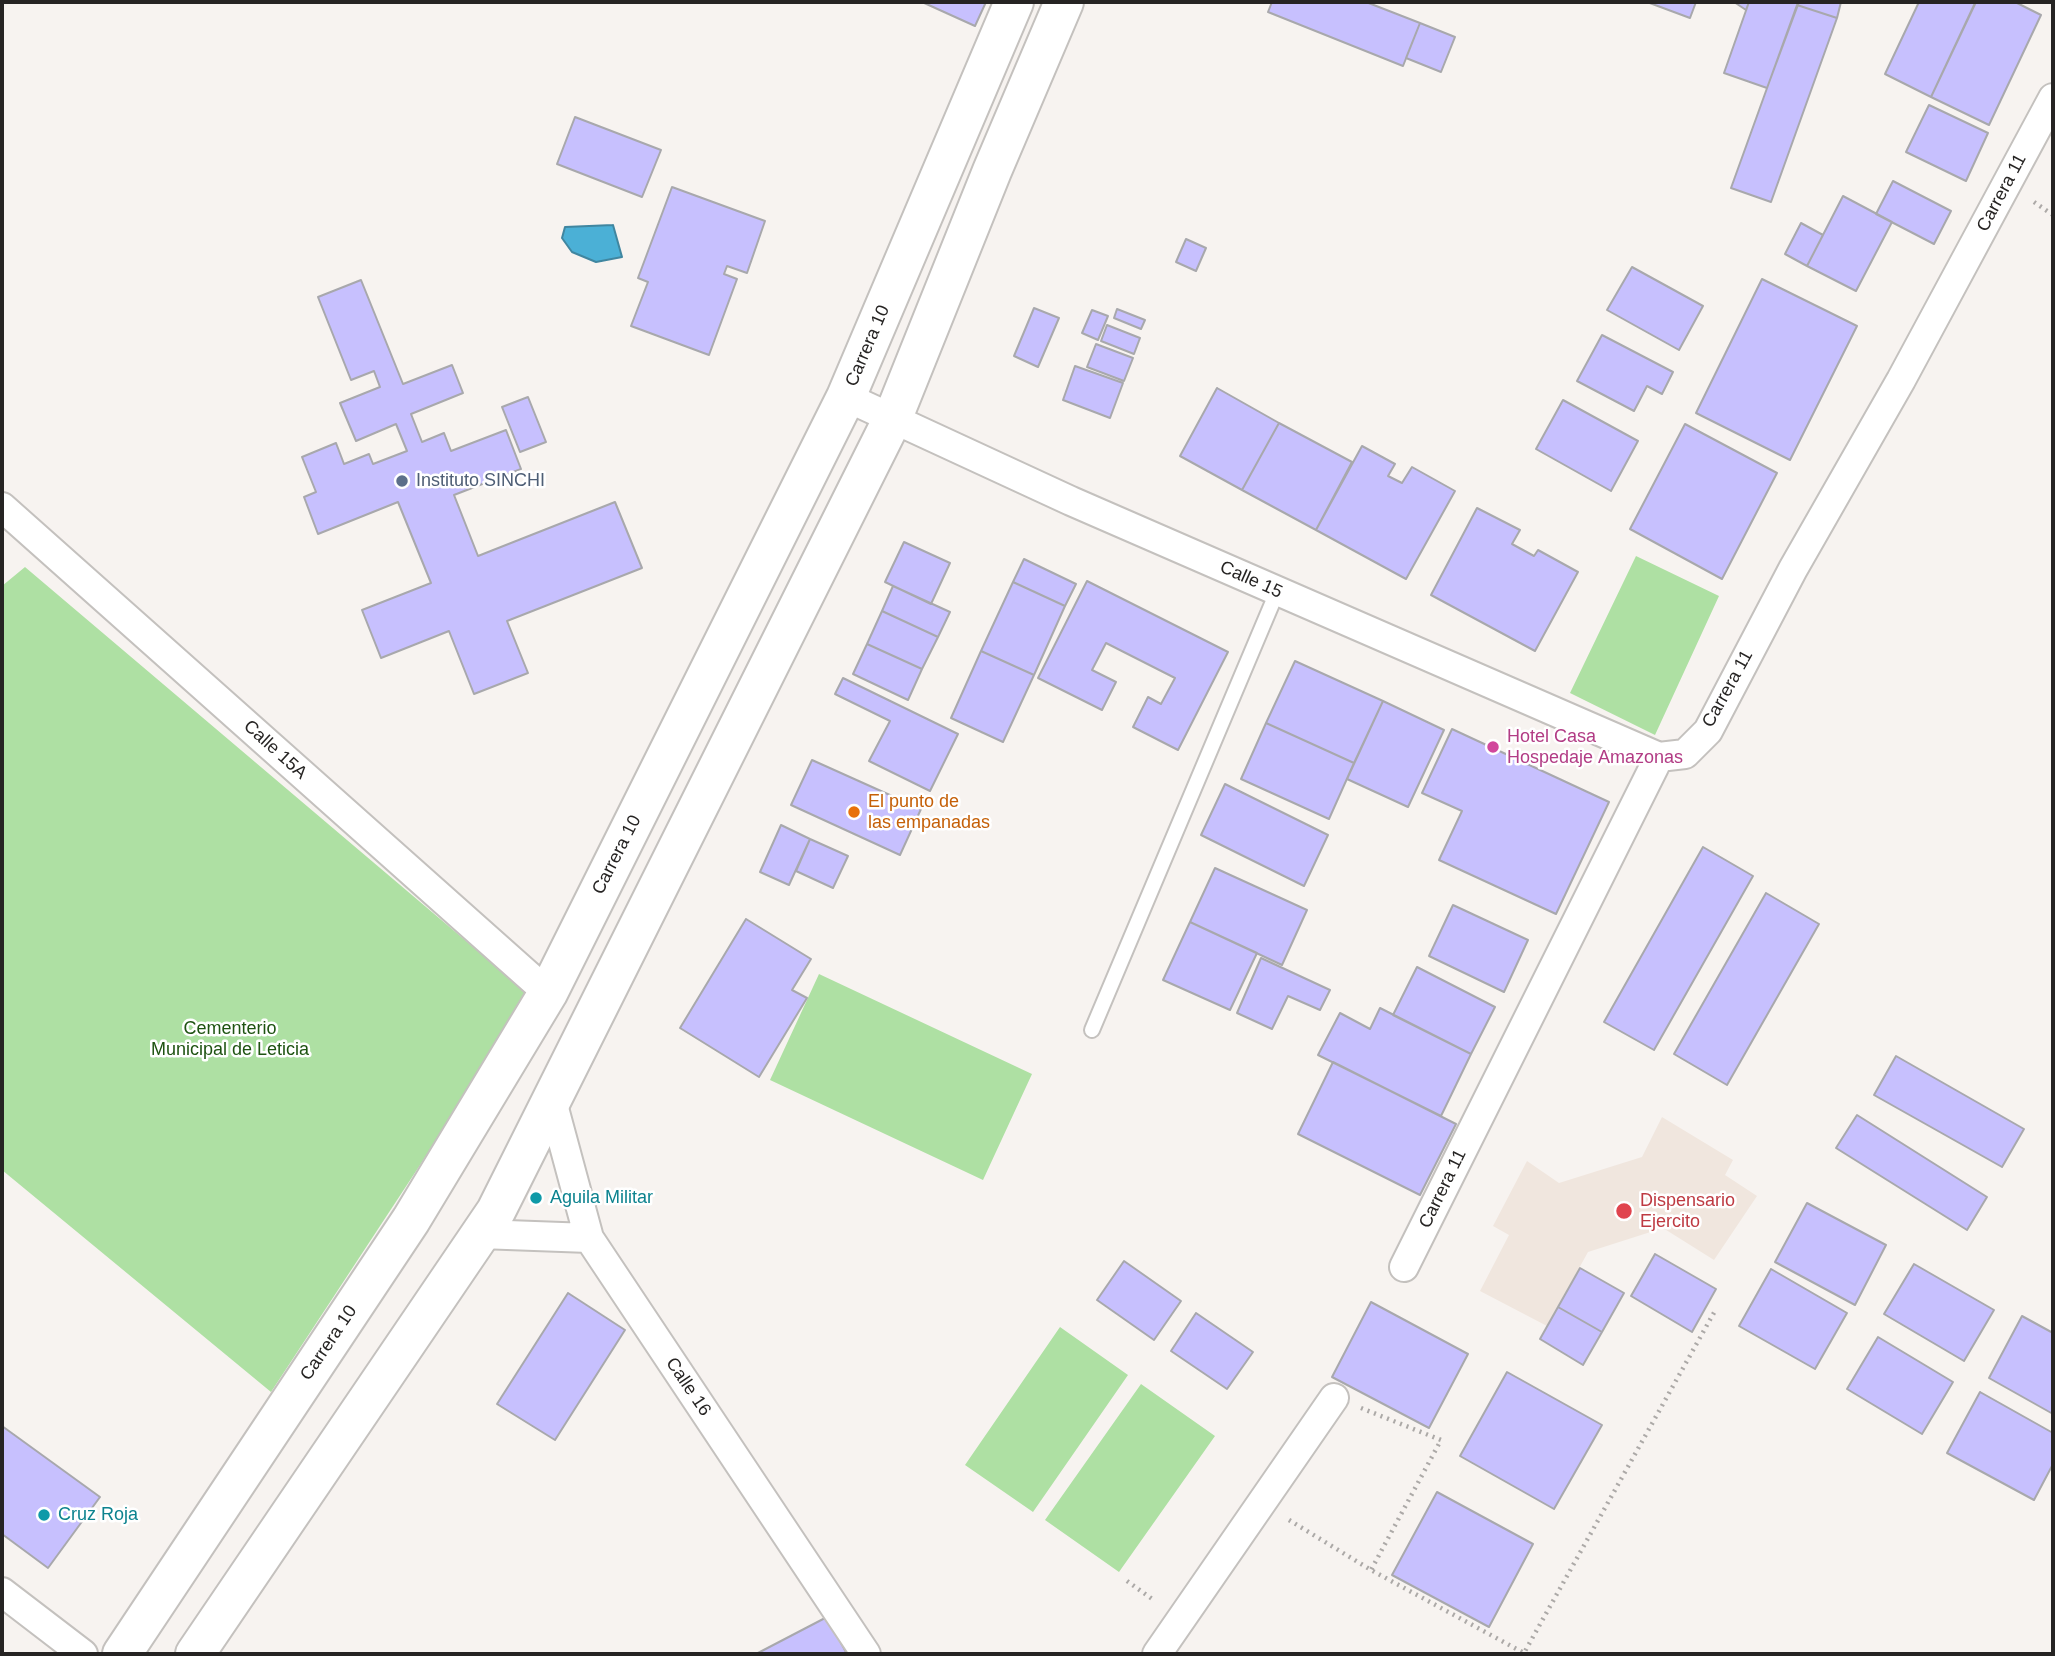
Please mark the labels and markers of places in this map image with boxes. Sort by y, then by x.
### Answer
place label: Instituto SINCHI [416,470,545,492]
marker: Instituto SINCHI [394,473,410,489]
place label: Hotel Casa Hospedaje Amazonas [1507,726,1683,768]
marker: Hotel Casa Hospedaje Amazonas [1485,739,1501,755]
place label: El punto de las empanadas [868,791,990,834]
marker: El punto de las empanadas [846,804,862,820]
place label: Aguila Militar [550,1187,653,1209]
marker: Aguila Militar [528,1190,544,1206]
place label: Dispensario Ejercito [1640,1190,1735,1232]
marker: Dispensario Ejercito [1614,1201,1634,1221]
place label: Cruz Roja [58,1504,138,1526]
marker: Cruz Roja [36,1507,52,1523]

